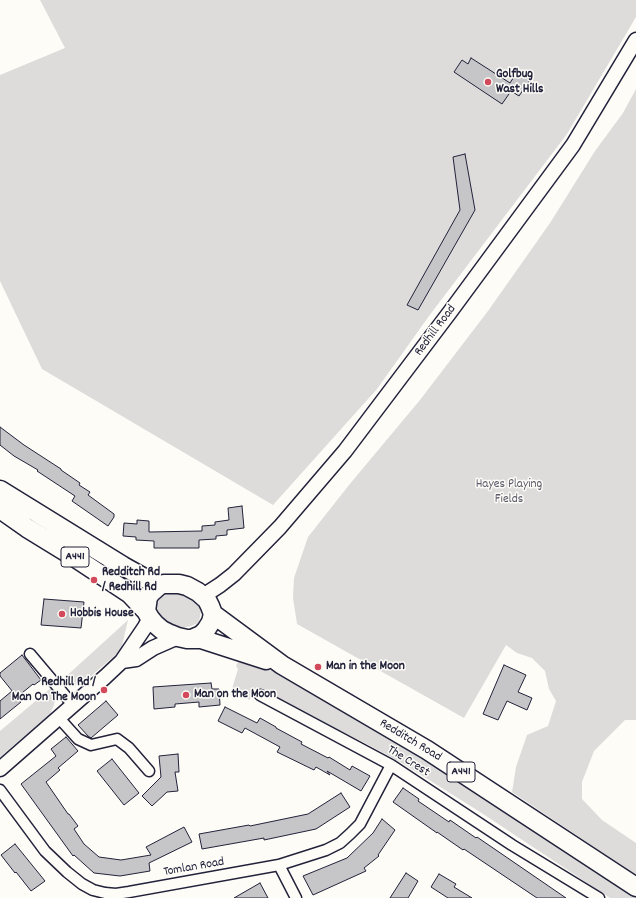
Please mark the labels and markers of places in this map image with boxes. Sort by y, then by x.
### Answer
place label: Golfbug Wast Hills [496,67,544,98]
marker: Golfbug Wast Hills [483,77,493,87]
place label: Redditch Rd / Redhill Rd [102,565,160,596]
marker: Redditch Rd / Redhill Rd [89,575,99,585]
place label: Hobbis House [70,606,134,622]
marker: Hobbis House [57,609,67,619]
place label: Man in the Moon [326,659,405,675]
marker: Man in the Moon [313,662,323,672]
place label: Redhill Rd / Man On The Moon [12,675,96,706]
marker: Redhill Rd / Man On The Moon [99,685,109,695]
place label: Man on the Moon [194,687,276,703]
marker: Man on the Moon [181,690,191,700]

